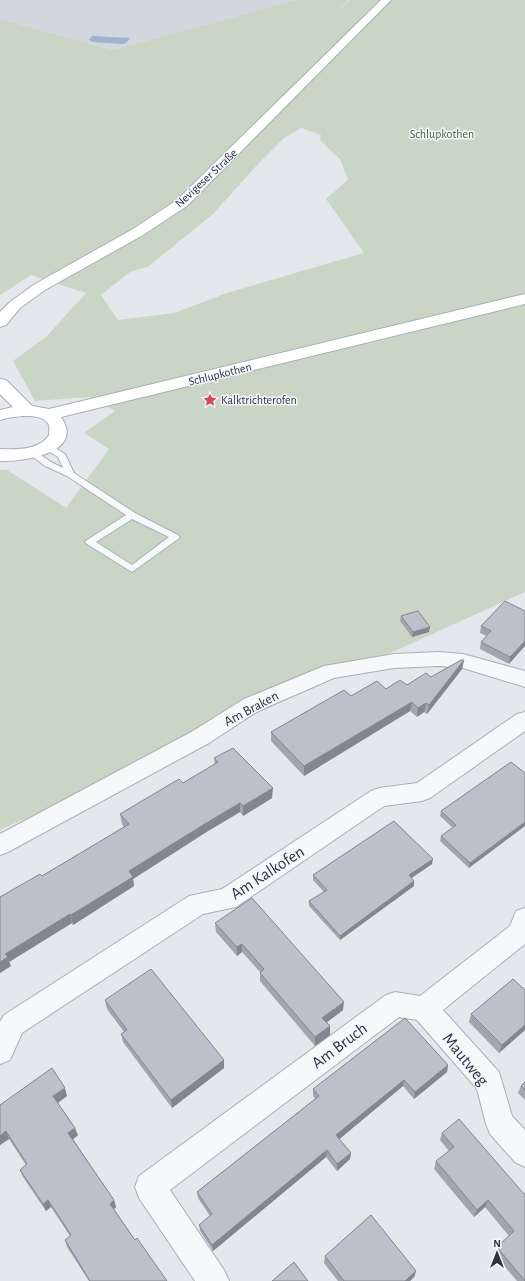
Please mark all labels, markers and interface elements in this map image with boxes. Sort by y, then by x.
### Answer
park label: Schlupkothen [410,128,474,140]
street label: Nevigeser Straße [173,146,239,210]
street label: Schlupkothen [187,360,253,388]
place icon: Kalktrichterofen [202,392,218,408]
place label: Kalktrichterofen [221,394,297,406]
street label: Am Braken [222,689,281,729]
street label: Am Kalkofen [227,842,307,902]
street label: Am Bruch [308,1019,370,1072]
street label: Mautweg [439,1030,492,1089]
north arrow [477,1233,517,1273]
text: N [493,1238,501,1249]

